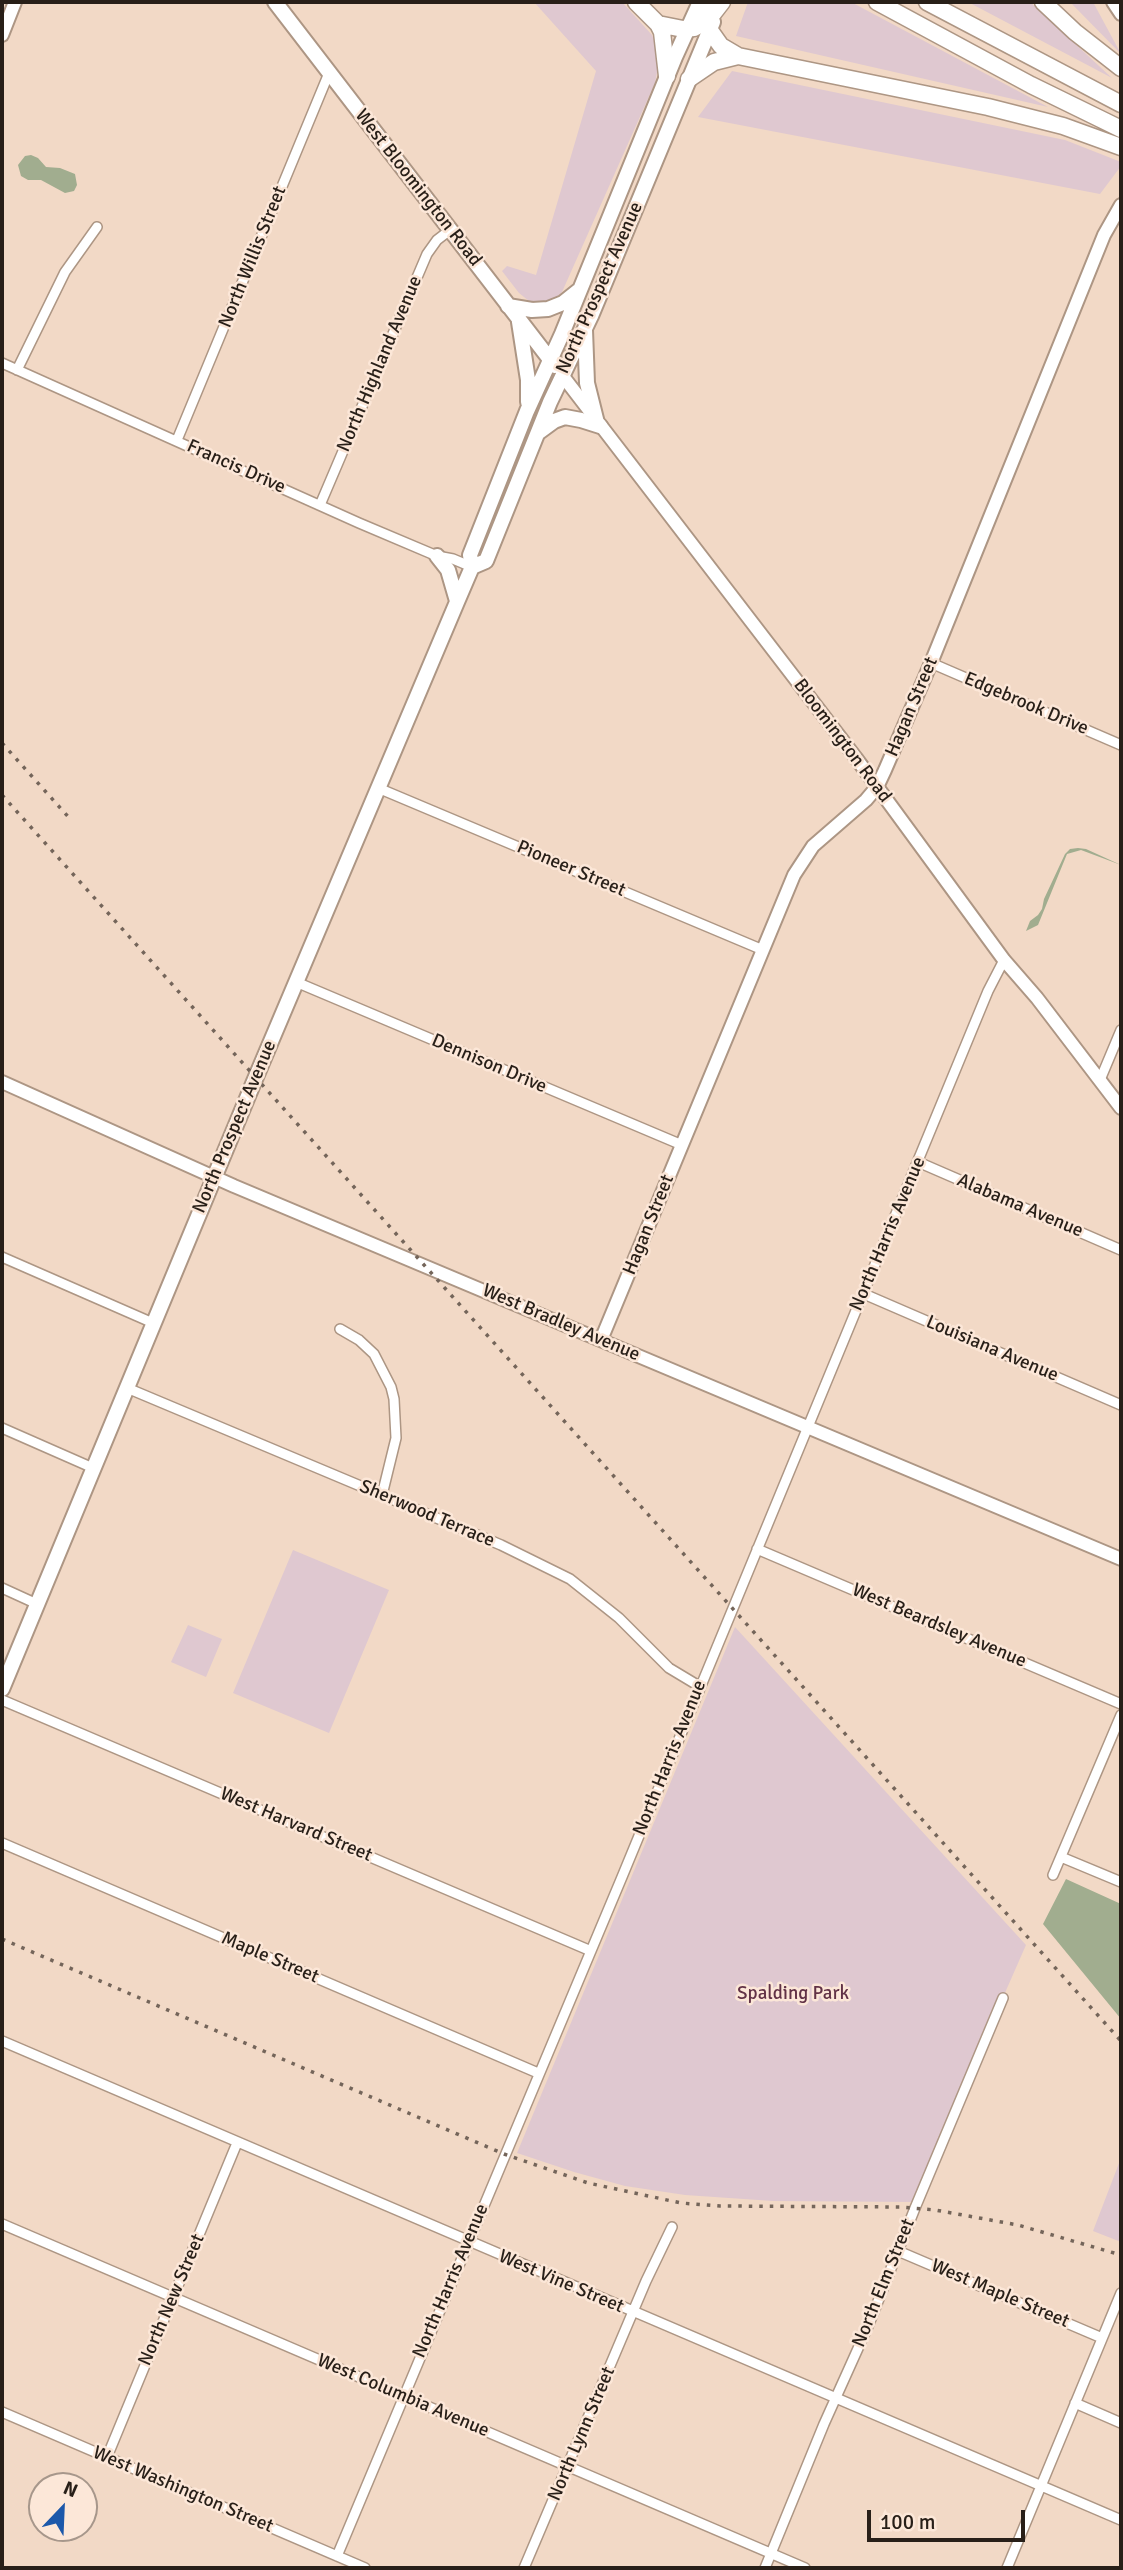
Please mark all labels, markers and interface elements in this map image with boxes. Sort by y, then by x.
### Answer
street label: West Bloomington Road [350,105,486,271]
street label: North Willis Street [214,183,292,331]
street label: North Prospect Avenue [552,199,648,377]
street label: North Highland Avenue [333,273,427,455]
street label: Francis Drive [183,435,289,499]
street label: Hagan Street [881,654,943,760]
street label: Edgebrook Drive [960,668,1092,740]
street label: Bloomington Road [788,675,896,807]
street label: Pioneer Street [513,836,629,902]
street label: Dennison Drive [428,1029,550,1099]
street label: North Prospect Avenue [188,1037,282,1217]
street label: North Harris Avenue [845,1154,931,1314]
street label: Alabama Avenue [954,1169,1086,1243]
street label: Hagan Street [619,1172,679,1278]
street label: West Bradley Avenue [479,1280,643,1366]
street label: Louisiana Avenue [922,1311,1062,1387]
street label: Sherwood Terrace [356,1475,498,1553]
street label: West Beardsley Avenue [848,1579,1030,1673]
street label: North Harris Avenue [628,1677,712,1839]
street label: West Harvard Street [217,1783,375,1867]
street label: Maple Street [218,1927,322,1989]
park label: Spalding Park [737,1983,849,2005]
street label: North Harris Avenue [408,2201,494,2361]
street label: North Elm Street [848,2215,920,2351]
street label: North New Street [134,2231,210,2369]
street label: West Vine Street [495,2245,627,2319]
street label: West Maple Street [928,2255,1072,2333]
street label: West Columbia Avenue [314,2349,492,2443]
street label: North Lynn Street [543,2363,621,2505]
street label: West Washington Street [89,2442,277,2538]
north arrow [28,2472,98,2542]
text: N [60,2476,81,2503]
scale bar [871,2496,1028,2540]
text: 100 m [880,2509,935,2535]

